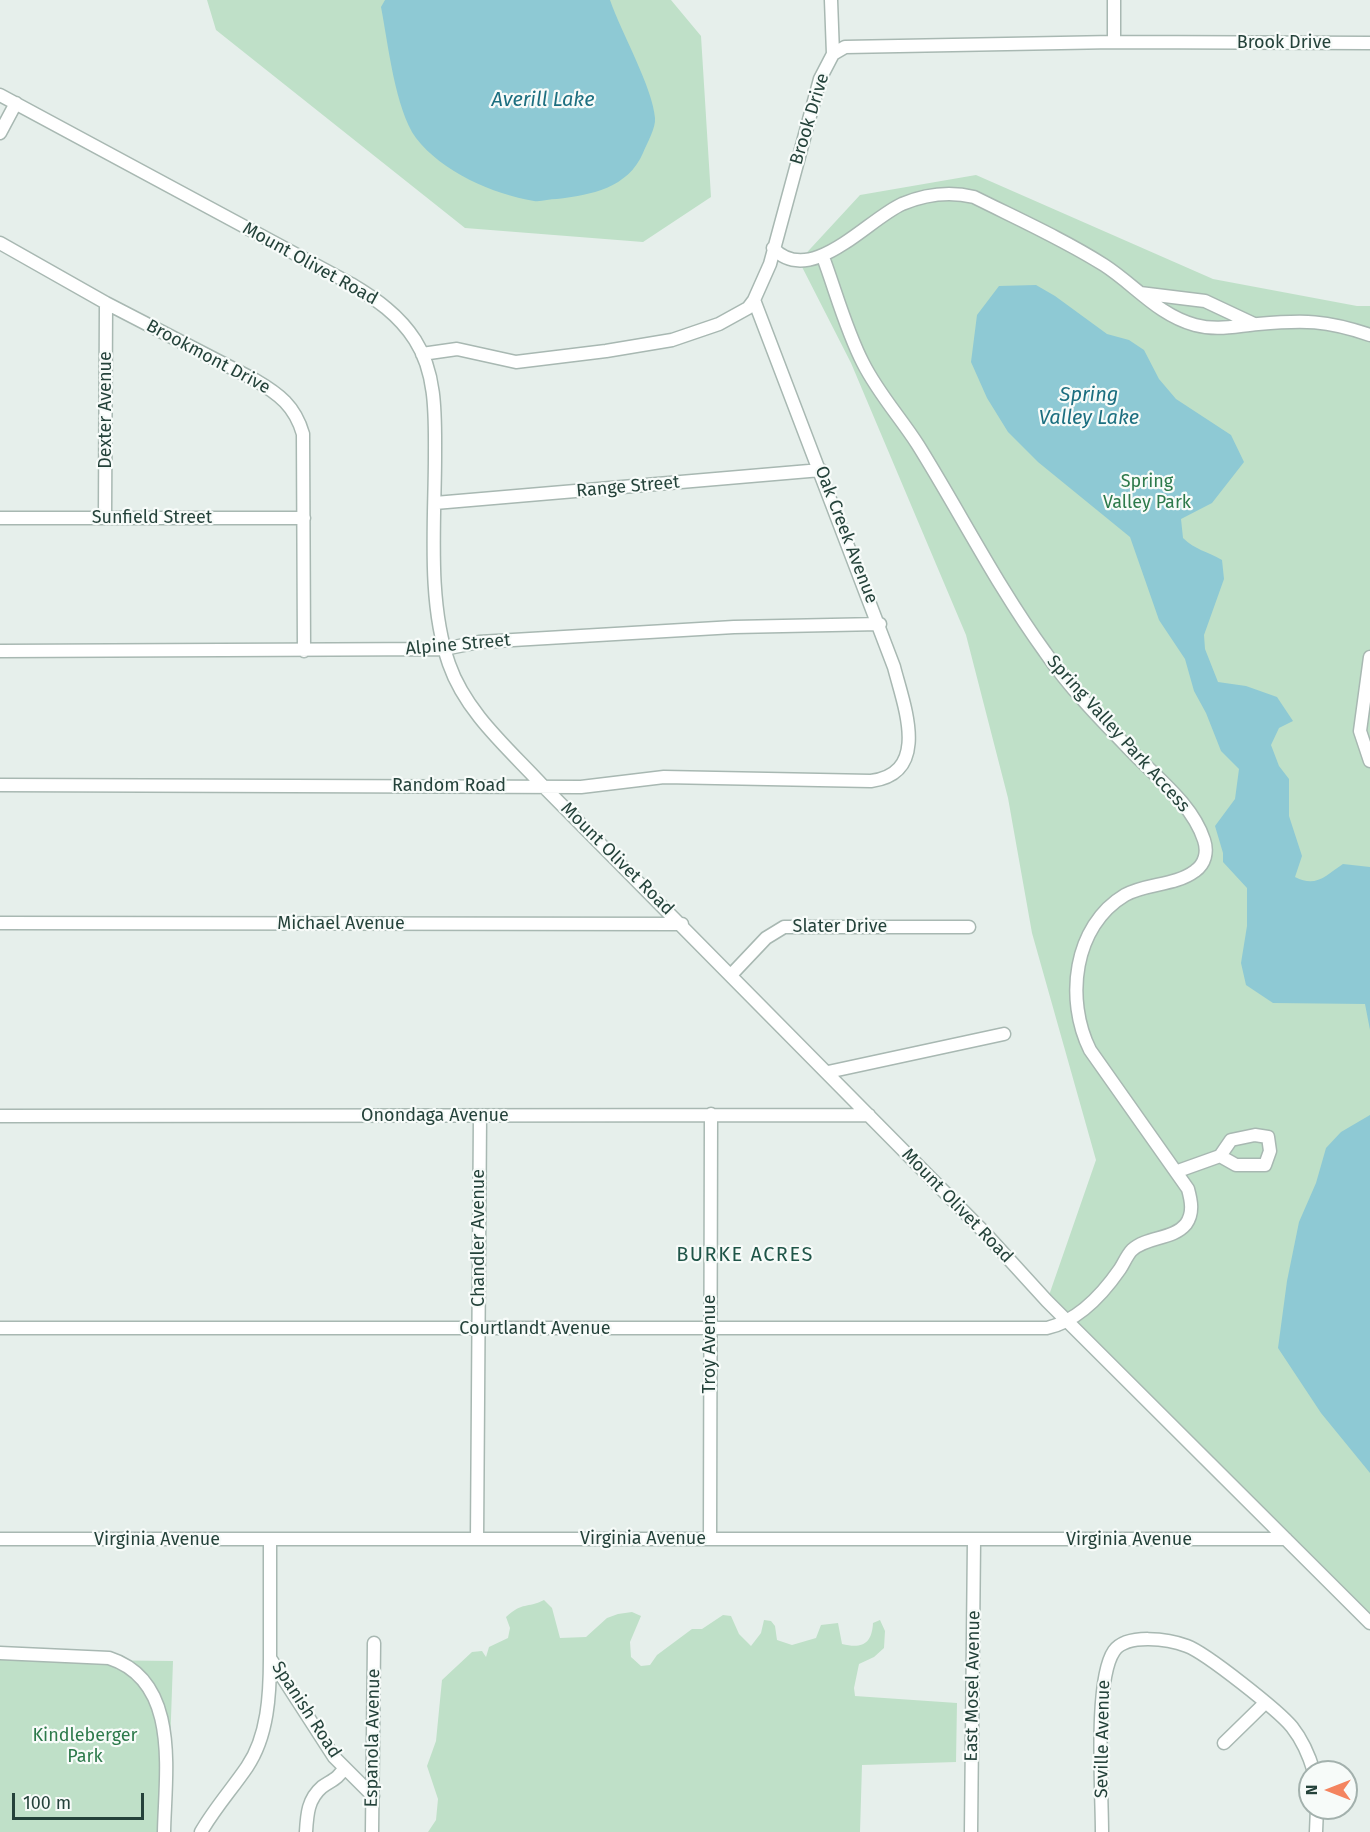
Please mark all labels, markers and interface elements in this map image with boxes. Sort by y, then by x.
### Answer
street label: Brook Drive [1237,32,1331,54]
street label: Brook Drive [786,71,834,167]
water label: Averill Lake [491,88,595,112]
street label: Mount Olivet Road [239,218,381,310]
street label: Brookmont Drive [142,315,274,399]
street label: Dexter Avenue [95,351,117,469]
water label: Spring Valley Lake [1039,383,1139,430]
street label: Oak Creek Avenue [810,463,882,607]
park label: Spring Valley Park [1103,471,1191,514]
street label: Range Street [575,472,681,502]
street label: Sunfield Street [92,507,212,529]
street label: Alpine Street [405,630,511,660]
street label: Spring Valley Park Access [1042,651,1194,817]
street label: Random Road [392,775,506,797]
street label: Mount Olivet Road [556,798,678,920]
street label: Michael Avenue [277,913,405,935]
street label: Slater Drive [793,916,887,938]
street label: Onondaga Avenue [361,1105,509,1127]
street label: Mount Olivet Road [897,1144,1017,1268]
street label: Chandler Avenue [468,1169,490,1307]
district label: BURKE ACRES [676,1243,814,1267]
street label: Troy Avenue [699,1295,721,1393]
street label: Courtlandt Avenue [459,1318,611,1340]
street label: Virginia Avenue [580,1528,706,1550]
street label: Virginia Avenue [94,1529,220,1551]
street label: Virginia Avenue [1066,1529,1192,1551]
street label: East Mosel Avenue [961,1610,985,1762]
street label: Spanish Road [267,1658,345,1762]
street label: Espanola Avenue [361,1668,385,1808]
street label: Seville Avenue [1091,1680,1115,1798]
park label: Kindleberger Park [33,1725,137,1768]
north arrow [1298,1760,1358,1820]
scale bar [15,1781,147,1819]
text: N [1302,1785,1321,1795]
text: 100 m [23,1792,71,1814]

